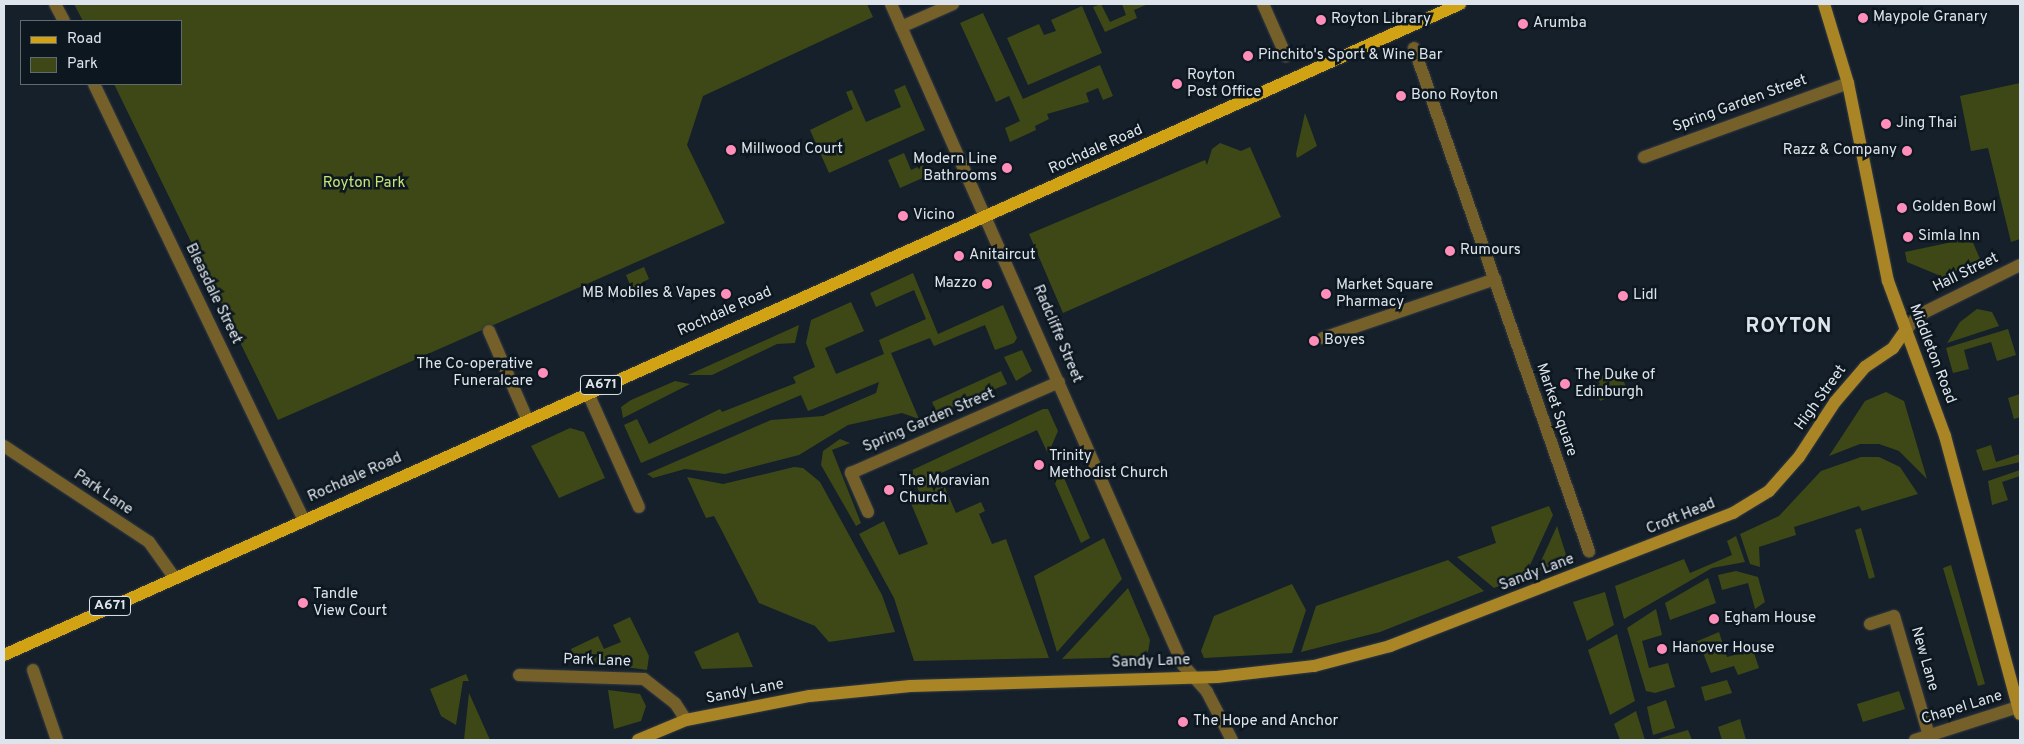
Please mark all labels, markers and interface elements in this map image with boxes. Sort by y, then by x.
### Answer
place label: Maypole Granary [1873,9,1988,27]
place label: Royton Library [1331,11,1431,29]
marker: Maypole Granary [1857,12,1869,24]
marker: Royton Library [1315,14,1327,26]
place label: Arumba [1533,15,1587,33]
marker: Arumba [1517,18,1529,30]
legend [20,20,182,85]
text: Road [67,30,102,49]
place label: Pinchito's Sport & Wine Bar [1258,47,1443,65]
marker: Pinchito's Sport & Wine Bar [1242,50,1254,62]
text: Park [67,55,98,74]
place label: Royton Post Office [1187,66,1261,101]
street label: Spring Garden Street [1670,71,1810,137]
marker: Royton Post Office [1171,78,1183,90]
place label: Bono Royton [1411,87,1498,105]
marker: Bono Royton [1395,90,1407,102]
place label: Jing Thai [1896,115,1958,133]
marker: Jing Thai [1880,118,1892,130]
street label: Rochdale Road [1046,121,1146,179]
place label: Millwood Court [741,141,843,159]
place label: Razz & Company [1783,142,1897,160]
marker: Millwood Court [725,144,737,156]
marker: Razz & Company [1901,145,1913,157]
place label: Modern Line Bathrooms [913,150,997,185]
marker: Modern Line Bathrooms [1001,162,1013,174]
park label: Royton Park [323,175,405,193]
place label: Golden Bowl [1912,199,1996,217]
marker: Golden Bowl [1896,202,1908,214]
place label: Vicino [913,207,955,225]
marker: Vicino [897,210,909,222]
place label: Simla Inn [1918,228,1980,246]
marker: Simla Inn [1902,231,1914,243]
street label: Bleasdale Street [181,241,245,347]
place label: Rumours [1460,242,1521,260]
marker: Rumours [1444,245,1456,257]
place label: Anitaircut [969,247,1036,265]
street label: Hall Street [1930,249,2002,297]
marker: Anitaircut [953,250,965,262]
place label: Mazzo [934,275,977,293]
place label: Market Square Pharmacy [1336,276,1433,311]
marker: Mazzo [981,278,993,290]
street label: Radcliffe Street [1028,282,1086,386]
street label: Rochdale Road [675,283,775,341]
place label: MB Mobiles & Vapes [581,285,716,303]
place label: Lidl [1633,287,1658,305]
marker: MB Mobiles & Vapes [720,288,732,300]
marker: Market Square Pharmacy [1320,288,1332,300]
marker: Lidl [1617,290,1629,302]
street label: Middleton Road [1905,302,1959,406]
district label: ROYTON [1745,315,1833,339]
place label: Boyes [1324,332,1365,350]
marker: Boyes [1308,335,1320,347]
place label: The Co-operative Funeralcare [416,355,533,390]
street label: Market Square [1532,361,1580,459]
street label: High Street [1791,362,1851,434]
place label: The Duke of Edinburgh [1575,366,1655,401]
marker: The Co-operative Funeralcare [537,367,549,379]
road number: A671 [580,374,622,396]
marker: The Duke of Edinburgh [1559,378,1571,390]
street label: Spring Garden Street [860,385,998,457]
place label: Trinity Methodist Church [1049,447,1168,482]
street label: Rochdale Road [305,449,405,507]
marker: Trinity Methodist Church [1033,459,1045,471]
street label: Park Lane [70,467,136,519]
place label: The Moravian Church [899,472,990,507]
marker: The Moravian Church [883,484,895,496]
street label: Croft Head [1644,495,1718,539]
street label: Sandy Lane [1497,550,1577,596]
place label: Tandle View Court [313,585,387,620]
road number: A671 [89,594,131,618]
marker: Tandle View Court [297,597,309,609]
place label: Egham House [1724,610,1816,628]
marker: Egham House [1708,613,1720,625]
street label: New Lane [1906,625,1942,693]
place label: Hanover House [1672,640,1775,658]
marker: Hanover House [1656,643,1668,655]
street label: Park Lane [563,651,631,671]
street label: Sandy Lane [1111,652,1191,672]
street label: Sandy Lane [705,676,785,708]
street label: Chapel Lane [1919,687,2005,729]
place label: The Hope and Anchor [1193,713,1339,731]
marker: The Hope and Anchor [1177,716,1189,728]

